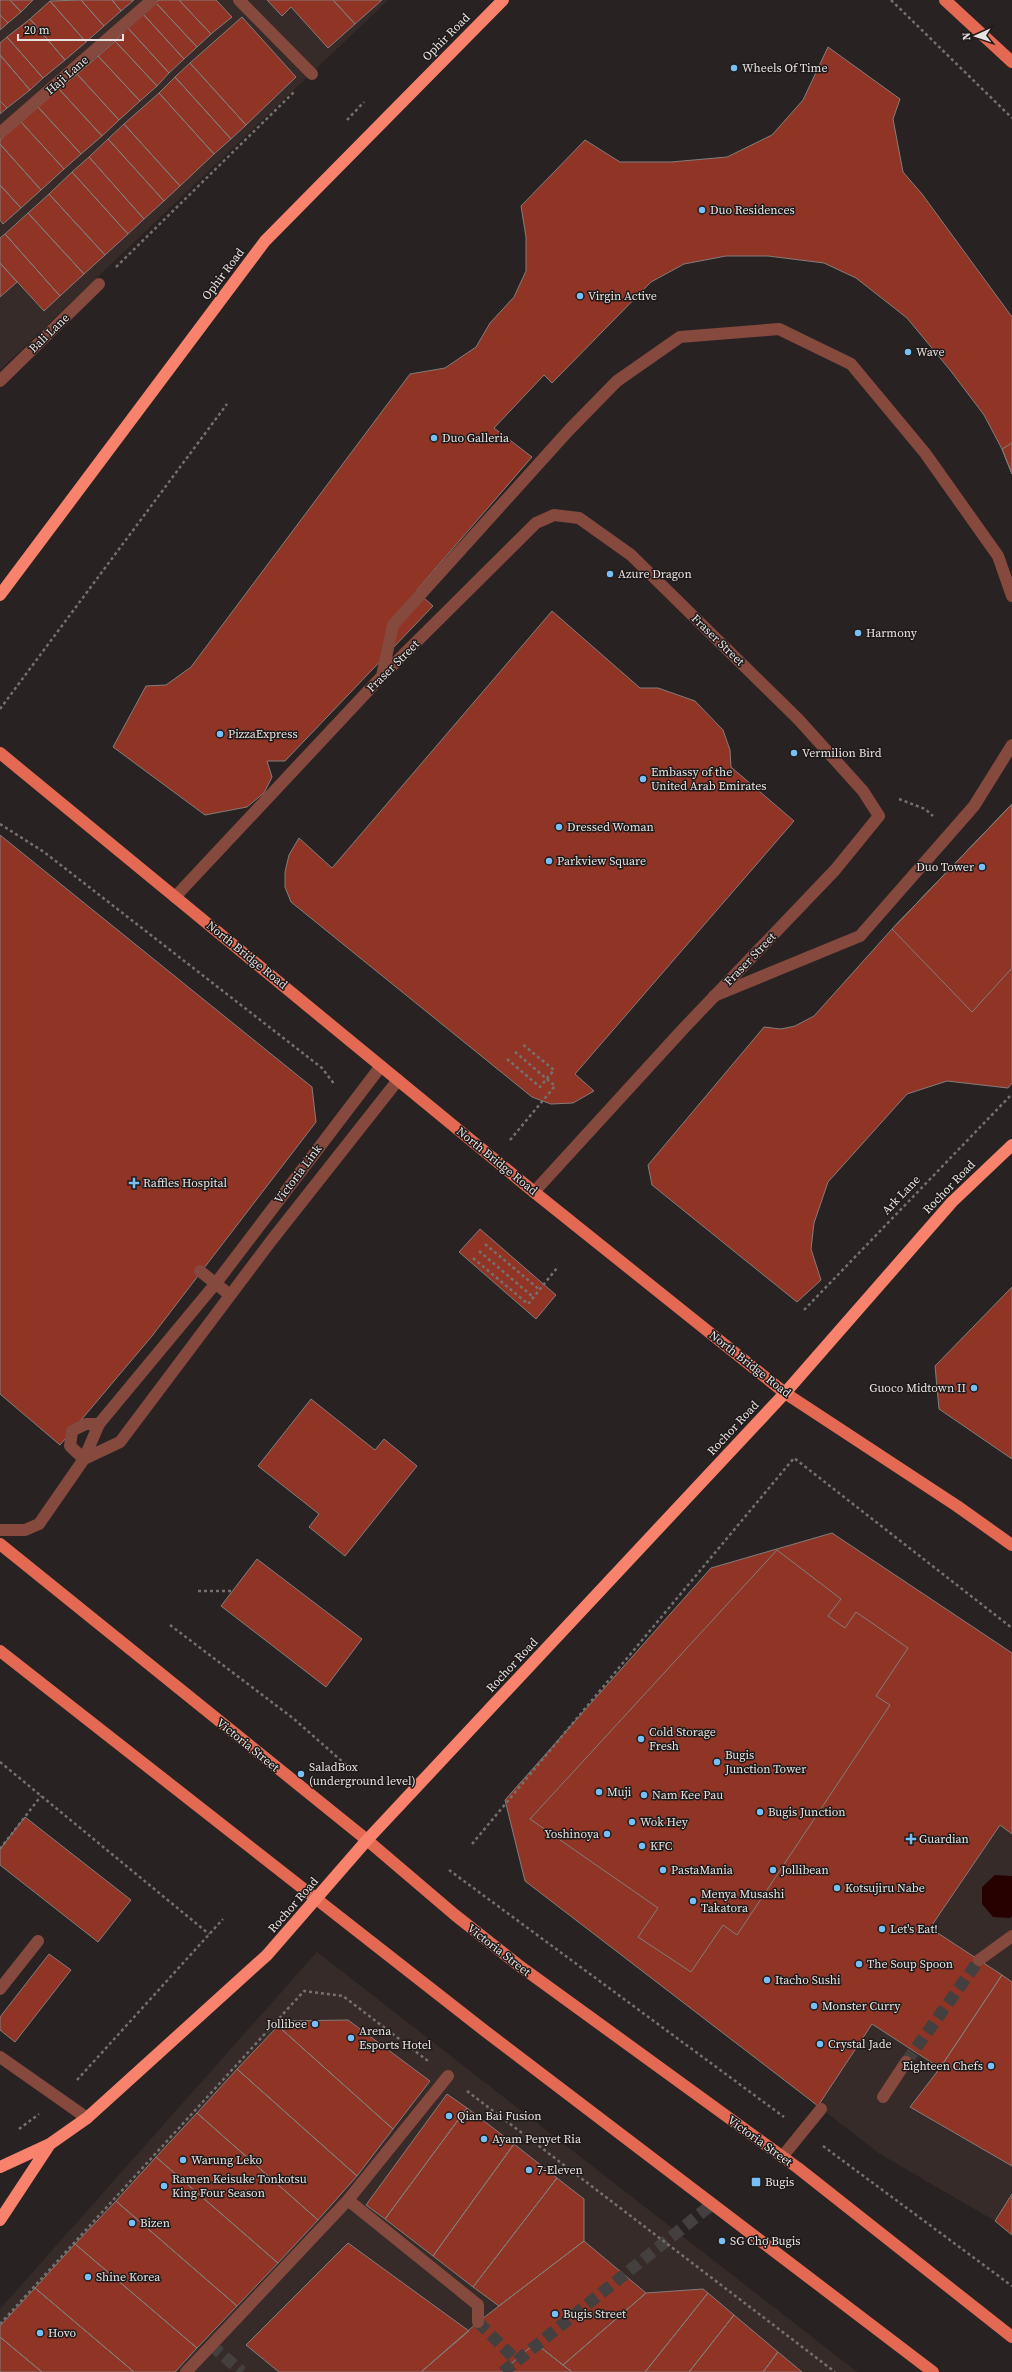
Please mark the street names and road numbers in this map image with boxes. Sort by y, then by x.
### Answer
street label: Ophir Road [419,10,473,64]
street label: Haji Lane [42,52,92,98]
street label: Ophir Road [198,245,248,303]
street label: Bali Lane [25,310,73,356]
street label: Fraser Street [688,611,748,669]
street label: Fraser Street [363,636,423,696]
street label: North Bridge Road [203,917,291,993]
street label: Fraser Street [721,929,779,989]
street label: North Bridge Road [453,1123,541,1199]
street label: Victoria Link [271,1141,326,1207]
street label: Rochor Road [919,1157,979,1217]
street label: Ark Lane [878,1172,924,1218]
street label: North Bridge Road [706,1327,794,1401]
street label: Rochor Road [704,1397,762,1459]
street label: Rochor Road [483,1634,541,1696]
street label: Victoria Street [213,1715,283,1775]
street label: Rochor Road [264,1874,322,1936]
street label: Victoria Street [464,1920,534,1980]
street label: Victoria Street [724,2112,796,2170]

